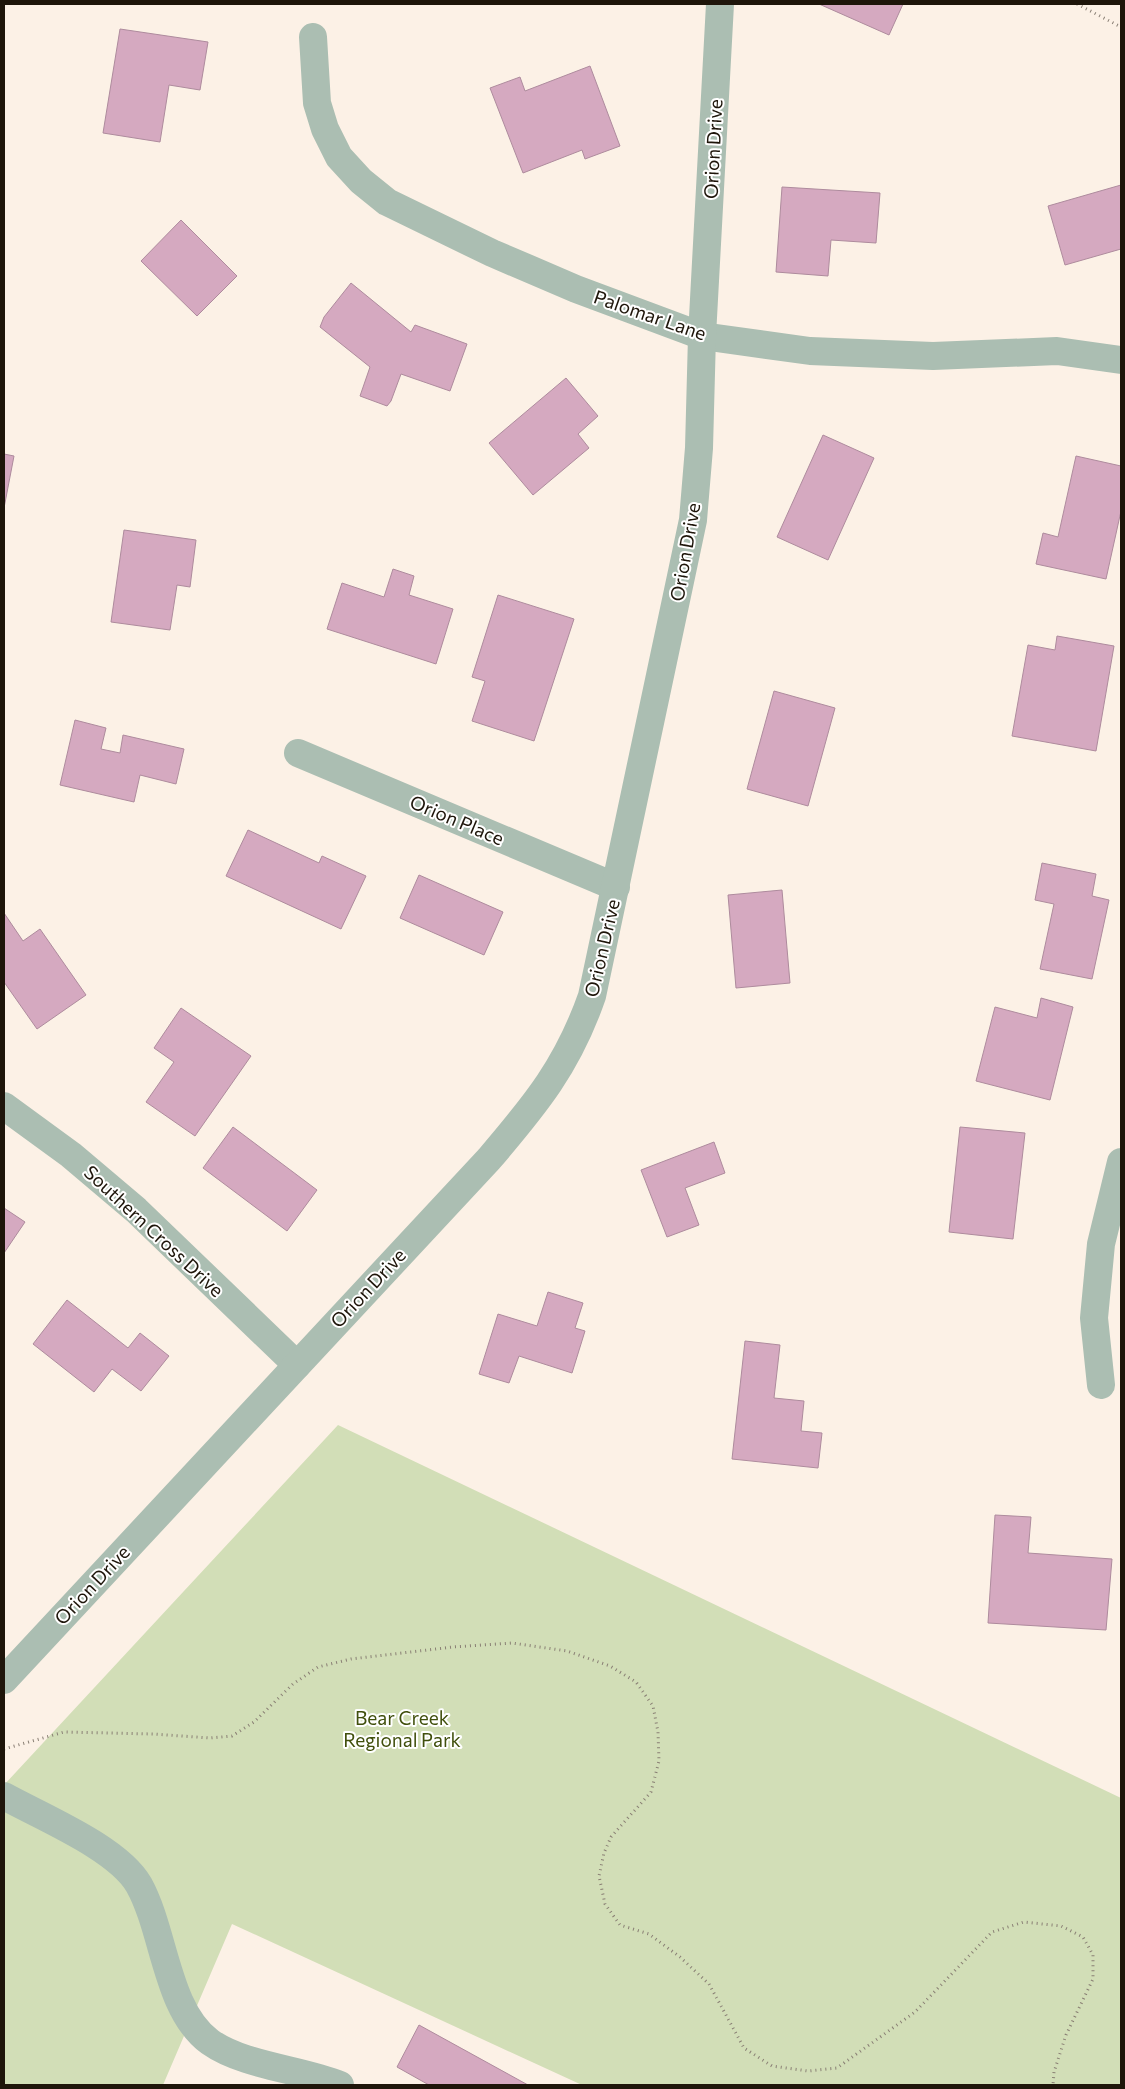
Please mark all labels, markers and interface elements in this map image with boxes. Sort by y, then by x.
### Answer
street label: Orion Drive [698,99,727,199]
street label: Palomar Lane [591,285,709,345]
street label: Orion Drive [665,501,704,603]
street label: Orion Place [407,789,508,850]
street label: Orion Drive [579,897,624,999]
street label: Southern Cross Drive [80,1160,229,1301]
street label: Orion Drive [325,1243,410,1332]
street label: Orion Drive [49,1540,134,1629]
park label: Bear Creek Regional Park [343,1706,461,1751]

